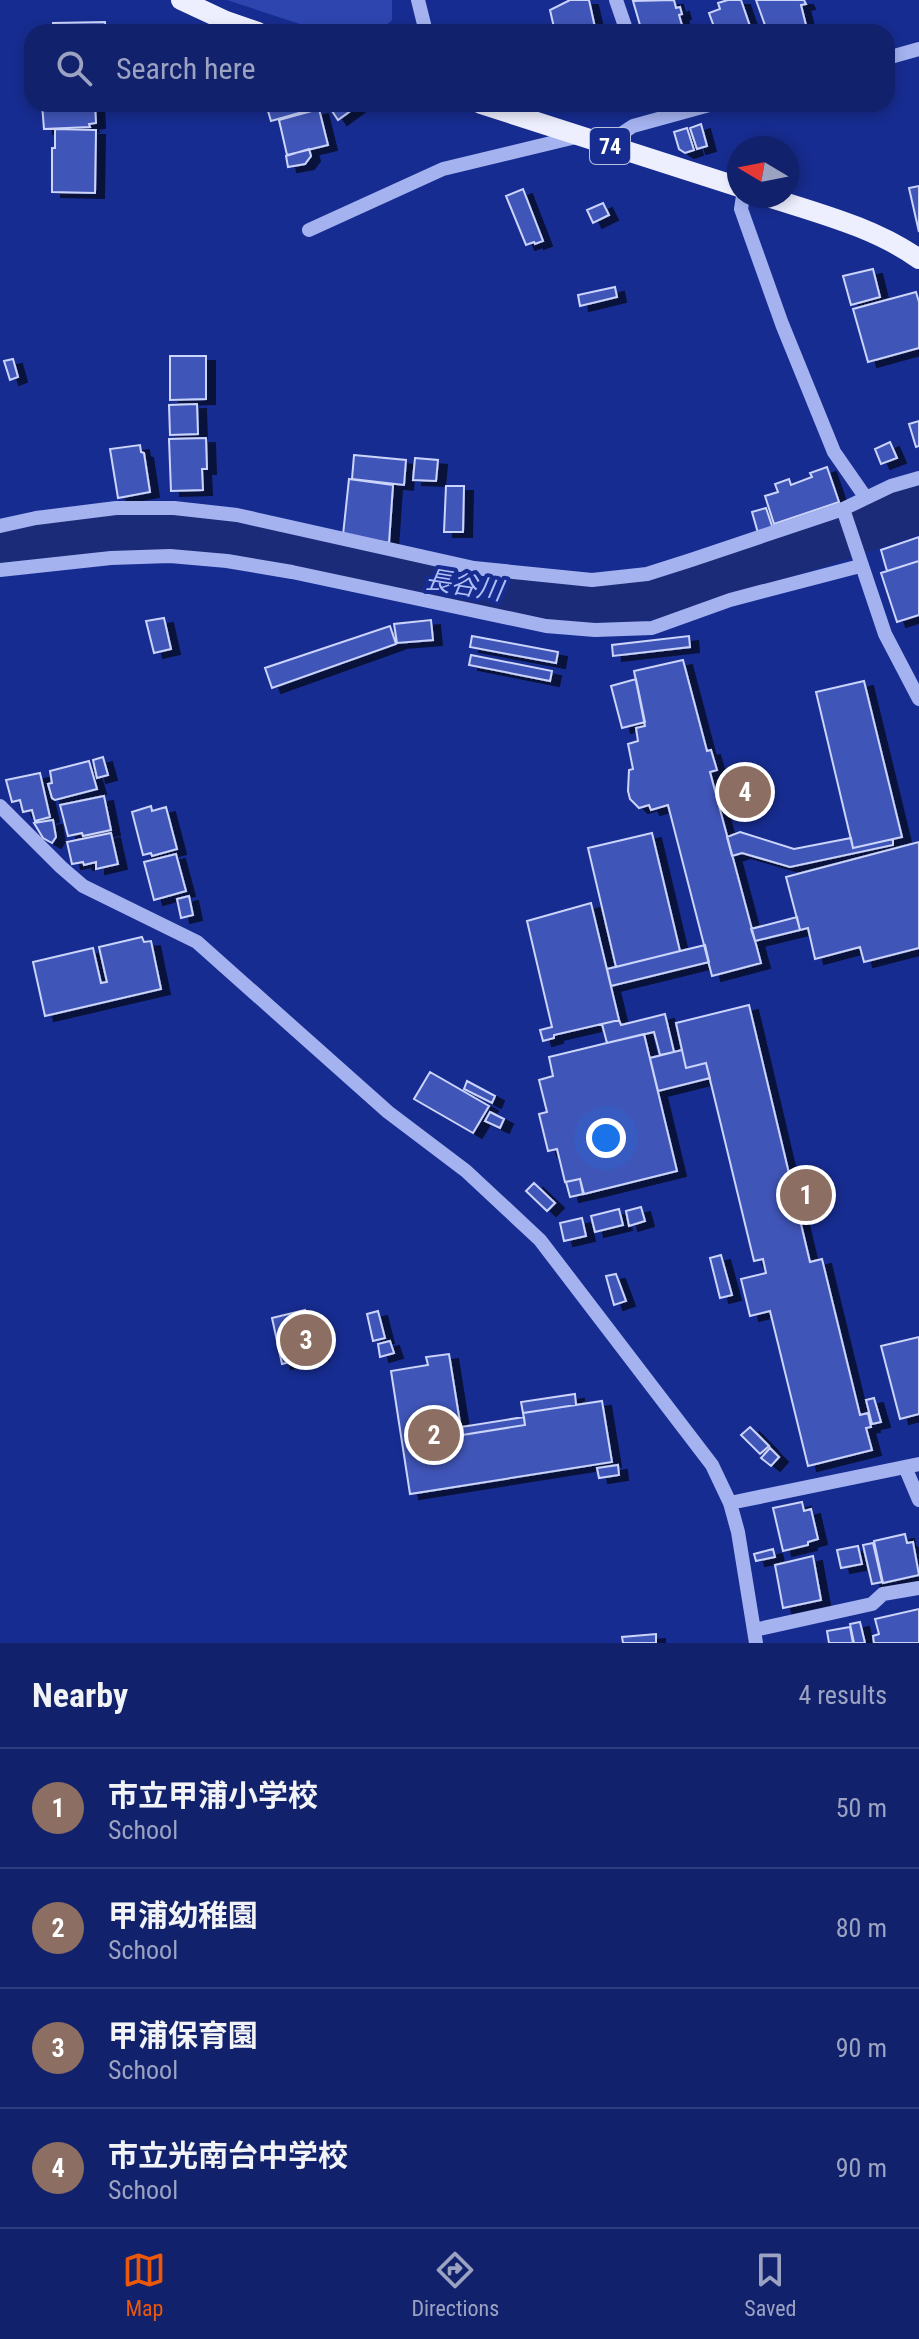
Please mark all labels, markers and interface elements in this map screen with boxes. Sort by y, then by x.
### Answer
search box [24,24,895,112]
icon: search [52,46,96,90]
text: Search here [116,51,256,86]
road number: 74 [590,128,630,164]
north arrow [727,136,799,208]
water label: 長谷川 [423,564,508,606]
pin: 4 [719,762,771,822]
your location [586,1118,626,1158]
pin: 1 [780,1165,832,1225]
pin: 3 [280,1310,332,1370]
pin: 2 [408,1405,460,1465]
text: Nearby [32,1675,128,1715]
text: 4 results [798,1680,887,1710]
text: 市立甲浦小学校 [108,1778,318,1813]
text: 1 [51,1793,65,1823]
text: 50 m [836,1793,887,1823]
text: School [108,1815,178,1845]
text: 甲浦幼稚園 [108,1898,258,1933]
text: 2 [51,1913,65,1943]
text: 80 m [836,1913,887,1943]
text: School [108,1935,178,1965]
text: 甲浦保育園 [108,2018,258,2053]
text: 3 [51,2033,65,2063]
text: 90 m [836,2033,887,2063]
text: School [108,2055,178,2085]
text: 市立光南台中学校 [108,2138,348,2173]
text: 4 [51,2153,65,2183]
text: 90 m [836,2153,887,2183]
text: School [108,2175,178,2205]
tab: Map [122,2248,166,2321]
tab: Directions [411,2248,499,2321]
tab: Saved [744,2248,797,2321]

